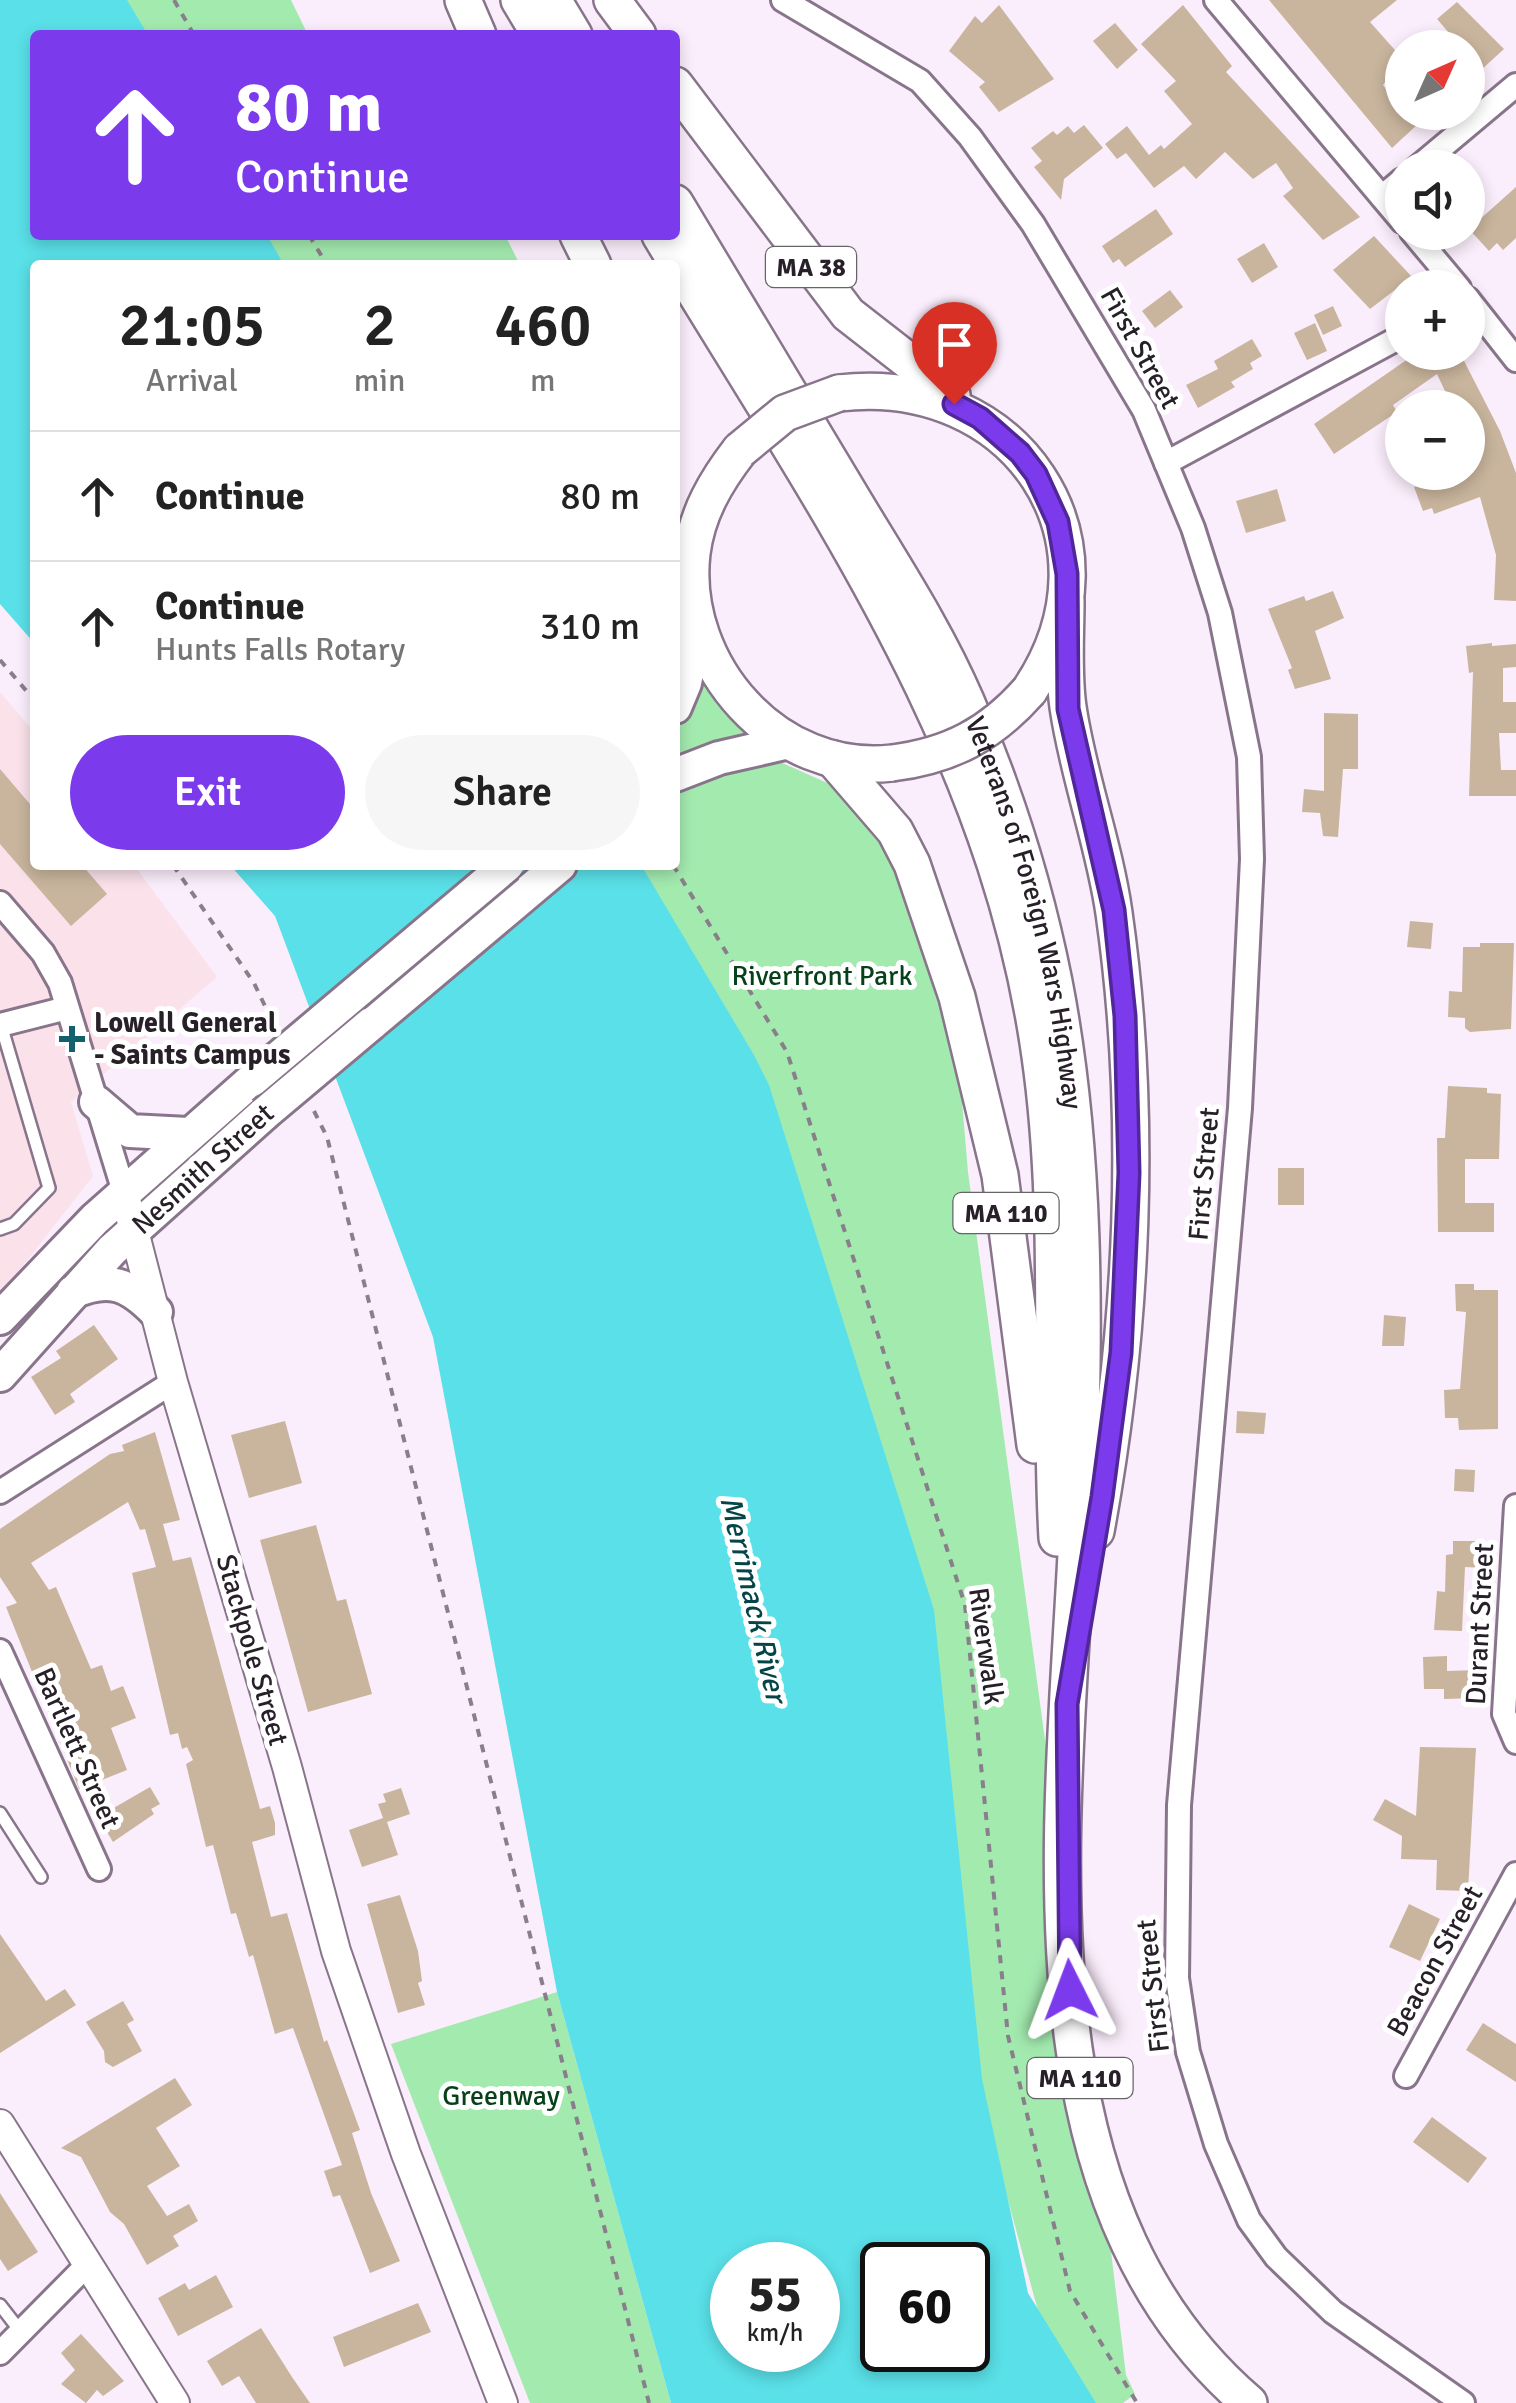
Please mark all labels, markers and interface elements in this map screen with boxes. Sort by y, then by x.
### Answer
north arrow [1385,30,1485,130]
map controls [1385,30,1485,490]
text: 80 m [235,64,383,150]
icon: ahead [70,70,200,200]
text: Continue [235,150,410,205]
button: sound [1385,150,1485,250]
road number: MA 38 [766,247,856,287]
button: + [1385,270,1485,370]
street label: First Street [1093,281,1187,415]
text: 21:05 [119,289,265,363]
text: 2 [363,289,396,363]
text: 460 [494,289,591,363]
pin [912,302,997,405]
icon: arrive [927,317,982,372]
text: Arrival [146,361,238,400]
text: min [354,361,405,400]
text: m [530,361,556,400]
button: − [1385,390,1485,490]
icon: ahead [70,469,125,524]
text: Continue [155,473,305,520]
text: 80 m [560,473,640,520]
text: Continue [155,583,305,630]
icon: ahead [70,599,125,654]
text: 310 m [540,603,640,650]
text: Hunts Falls Rotary [155,630,405,669]
street label: Veterans of Foreign Wars Highway [958,712,1089,1111]
button: Exit [70,735,345,850]
button: Share [365,735,640,850]
park label: Riverfront Park [732,959,912,993]
place label: Lowell General - Saints Campus [94,1006,290,1072]
marker: Lowell General - Saints Campus [59,1026,85,1052]
street label: Nesmith Street [125,1096,281,1242]
street label: First Street [1181,1106,1227,1242]
road number: MA 110 [954,1193,1058,1233]
water label: Merrimack River [711,1493,796,1709]
street label: Durant Street [1459,1542,1501,1706]
street label: Stackpole Street [208,1551,296,1750]
street label: Riverwalk [961,1585,1011,1707]
street label: Bartlett Street [26,1662,128,1834]
street label: Beacon Street [1380,1880,1490,2042]
street label: First Street [1129,1918,1177,2054]
position arrow [1018,1938,1122,2042]
road number: MA 110 [1028,2058,1132,2098]
park label: Greenway [442,2079,560,2113]
speed limit sign: 60 [860,2242,990,2372]
text: 55 [748,2264,802,2326]
text: km/h [747,2317,803,2348]

